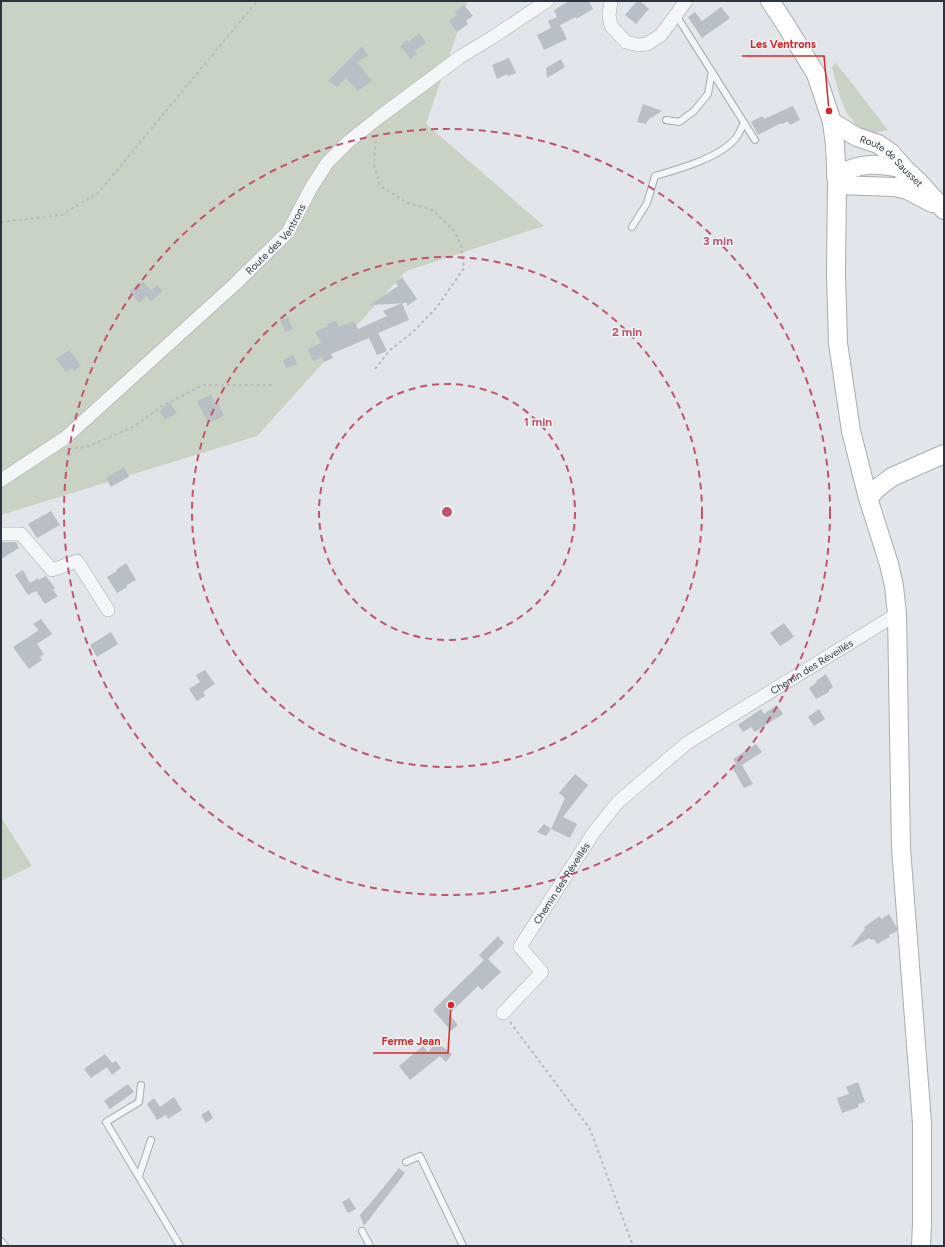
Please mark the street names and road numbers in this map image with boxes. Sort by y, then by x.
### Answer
street label: Route de Sausset [858,132,927,189]
street label: Route des Ventrons [242,201,308,277]
street label: Chemin des Réveillés [768,636,856,697]
street label: Chemin des Réveillés [530,839,592,926]

